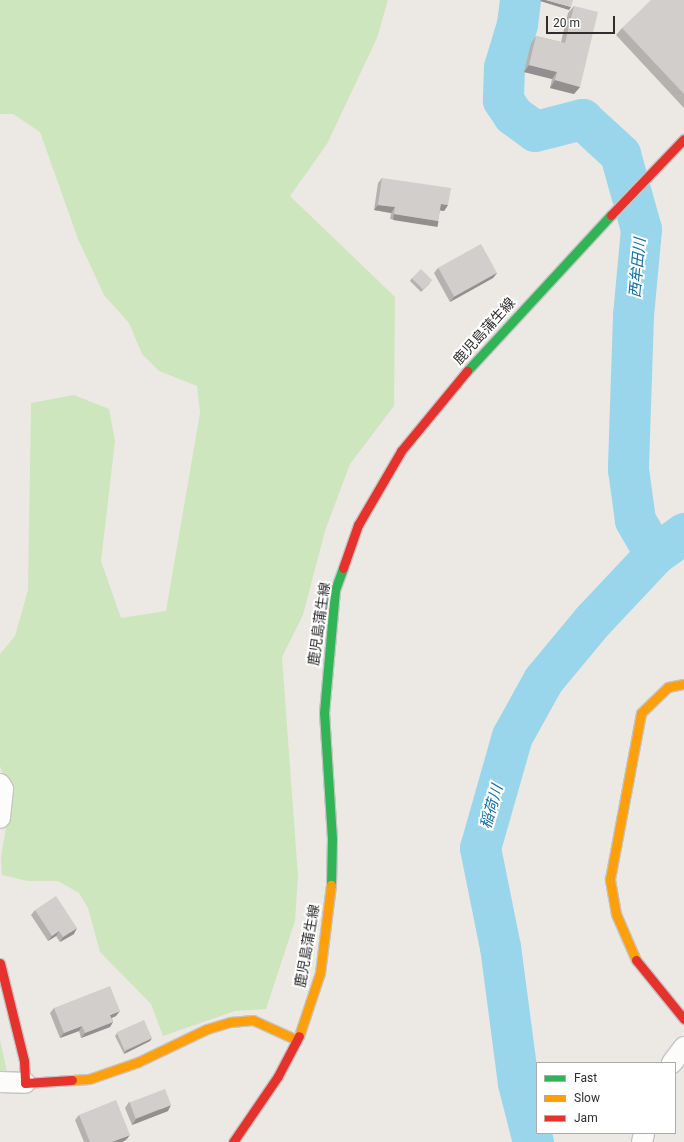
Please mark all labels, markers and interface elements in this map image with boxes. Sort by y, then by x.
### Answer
scale bar [548,8,617,34]
text: 20 m [553,16,580,30]
water label: 西牟田川 [626,237,650,299]
street label: 鹿児島蒲生線 [450,294,518,368]
street label: 鹿児島蒲生線 [305,581,333,667]
water label: 稲荷川 [477,783,507,831]
street label: 鹿児島蒲生線 [291,903,323,989]
legend [536,1062,676,1134]
text: Fast [574,1071,597,1085]
text: Slow [574,1091,600,1105]
text: Jam [574,1111,598,1125]

